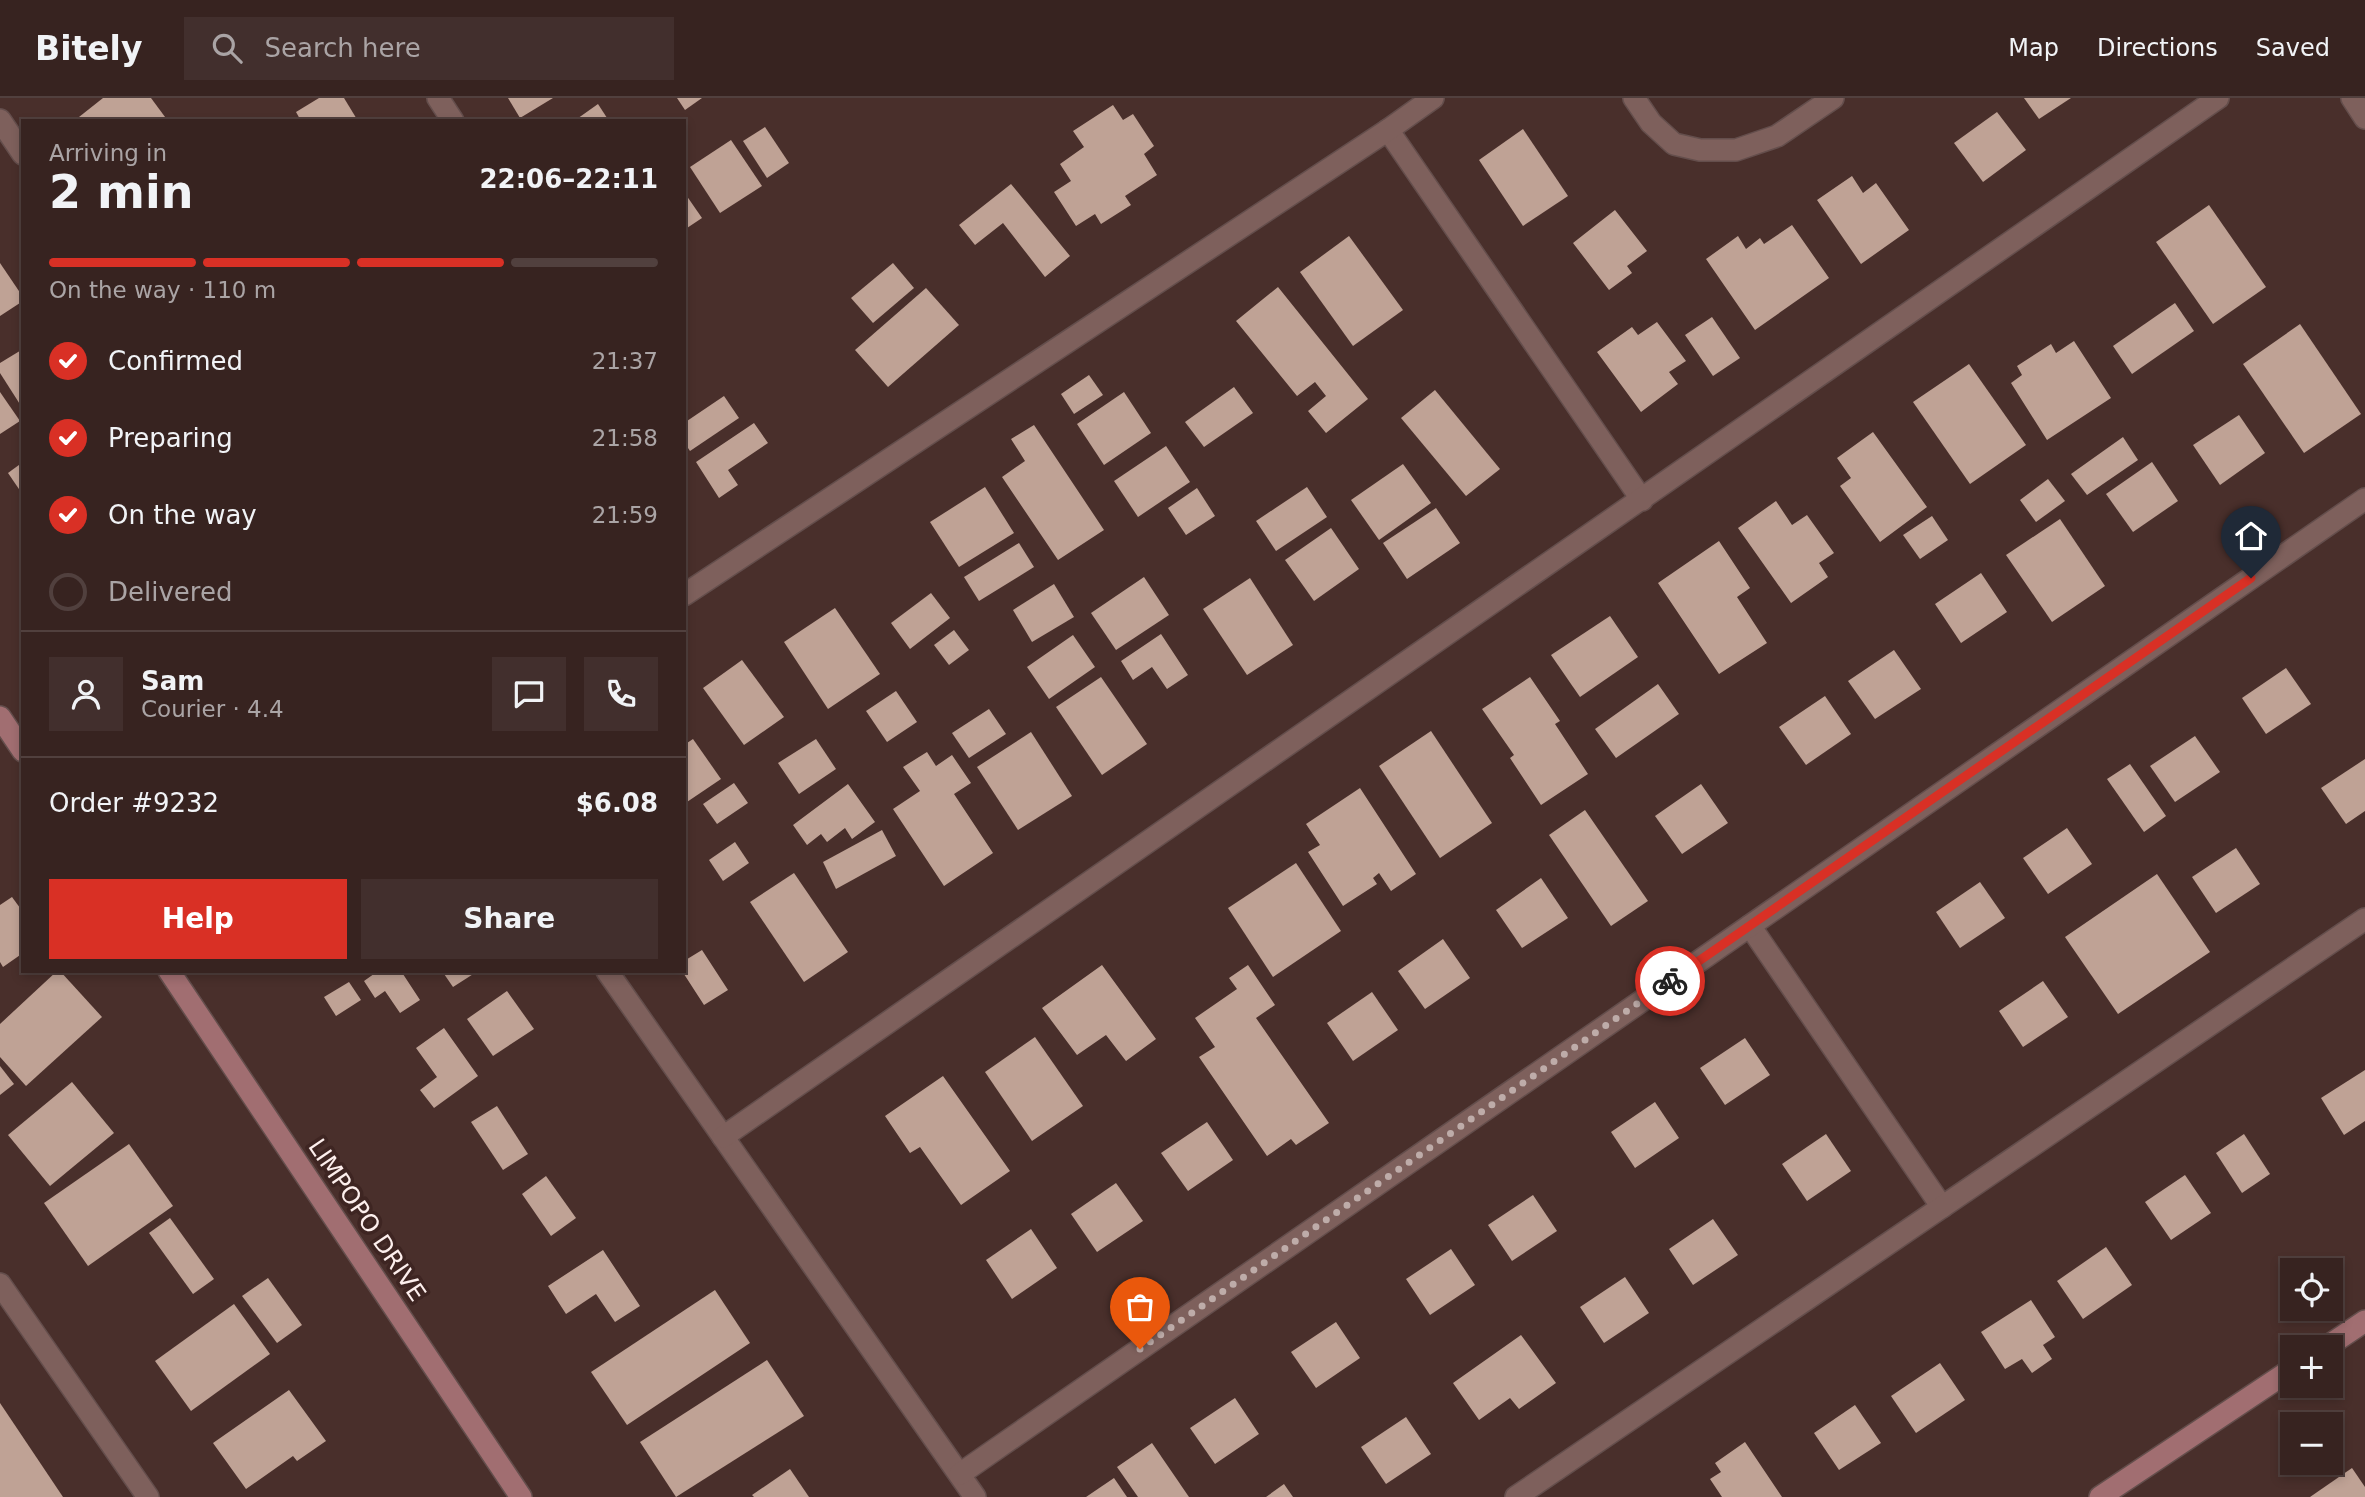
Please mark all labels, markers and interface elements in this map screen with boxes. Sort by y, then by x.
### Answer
search box [184,17,674,80]
text: Bitely [35,29,142,68]
icon: search [208,29,246,67]
text: Search here [264,33,421,63]
text: Map [2008,34,2059,62]
text: Directions [2097,34,2218,62]
text: Saved [2256,34,2330,62]
text: Arriving in [49,140,167,166]
text: 22:06–22:11 [479,164,658,194]
text: 2 min [49,165,193,219]
text: On the way · 110 m [49,277,276,303]
icon: check [49,342,87,380]
text: Confirmed [108,346,243,376]
text: 21:37 [592,348,658,374]
icon: check [49,419,87,457]
text: Preparing [108,423,233,453]
text: 21:58 [592,425,658,451]
icon: check [49,496,87,534]
text: On the way [108,500,257,530]
text: 21:59 [592,502,658,528]
pin [2221,506,2281,578]
icon: home [2232,517,2270,555]
text: Delivered [108,577,232,607]
button: person [49,657,123,731]
button: chat [492,657,566,731]
button: phone [584,657,658,731]
text: Sam [141,666,204,696]
text: Courier · 4.4 [141,696,284,722]
text: Order #9232 [49,788,219,818]
text: $6.08 [576,788,658,818]
button: Help [49,879,347,959]
button: Share [361,879,658,959]
courier [1635,946,1705,1016]
icon: bike [1651,962,1689,1000]
street label: LIMPOPO DRIVE [302,1134,432,1306]
map controls [2280,1258,2343,1475]
button: locate [2280,1258,2343,1321]
pin [1110,1277,1170,1349]
icon: bag [1121,1288,1159,1326]
button: + [2280,1335,2343,1398]
button: − [2280,1412,2343,1475]

